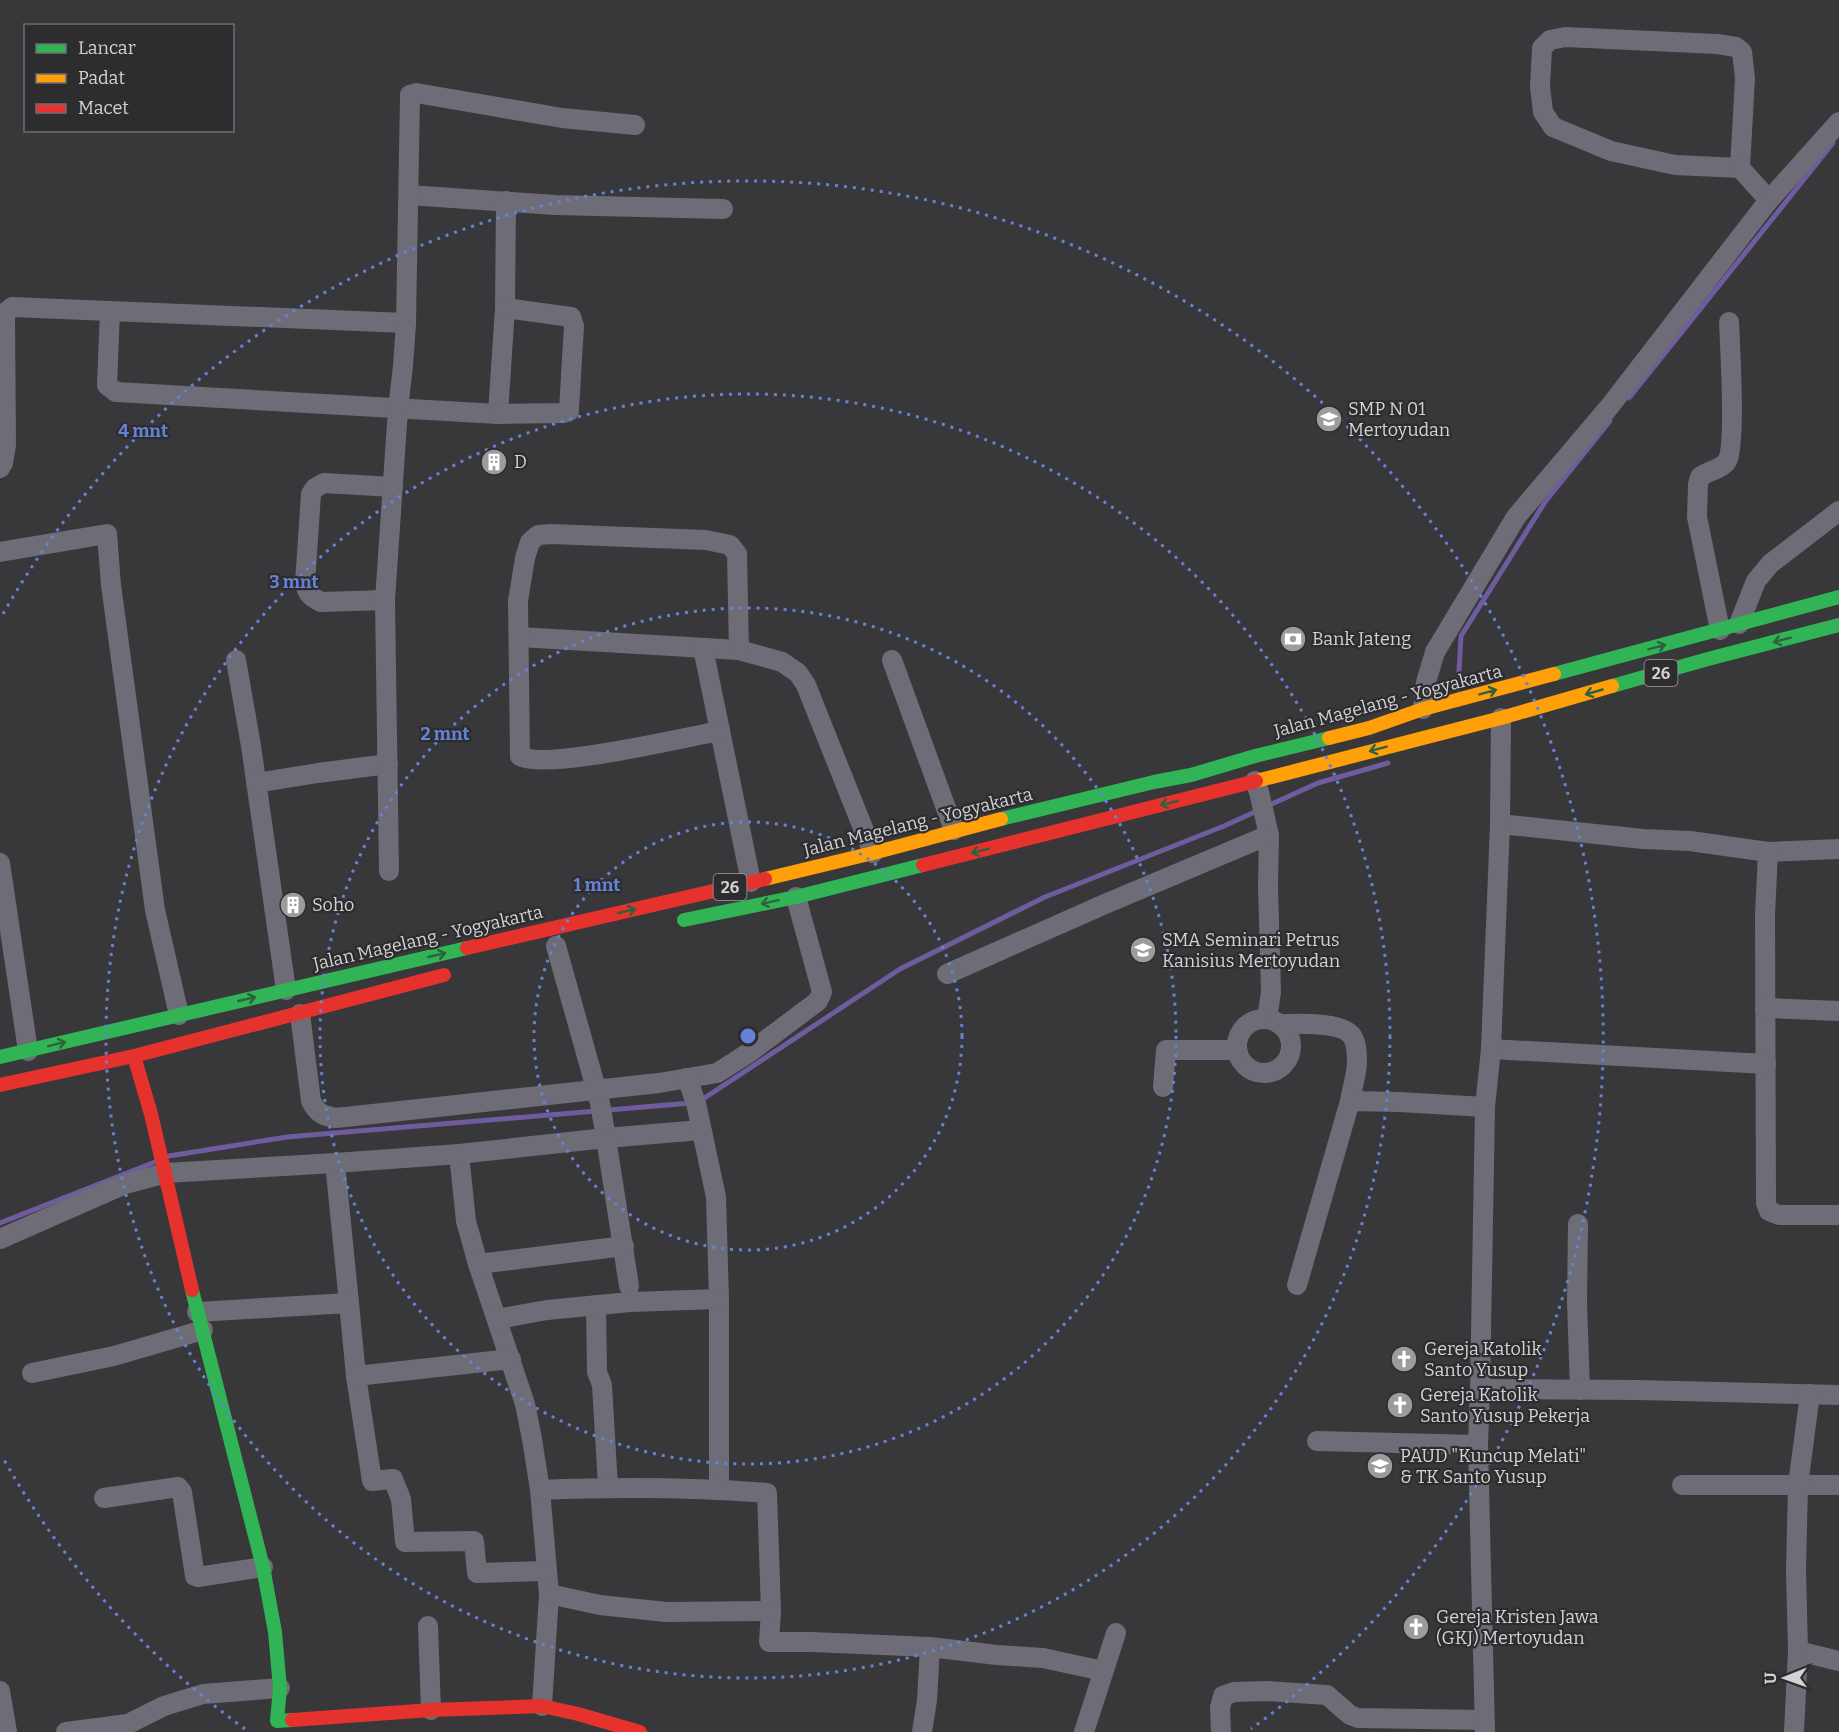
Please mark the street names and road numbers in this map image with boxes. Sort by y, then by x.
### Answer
street label: Jalan Magelang - Yogyakarta [1271,660,1505,742]
road number: 26 [1644,660,1678,686]
street label: Jalan Magelang - Yogyakarta [800,783,1035,861]
road number: 26 [714,874,746,900]
street label: Jalan Magelang - Yogyakarta [310,901,545,975]

